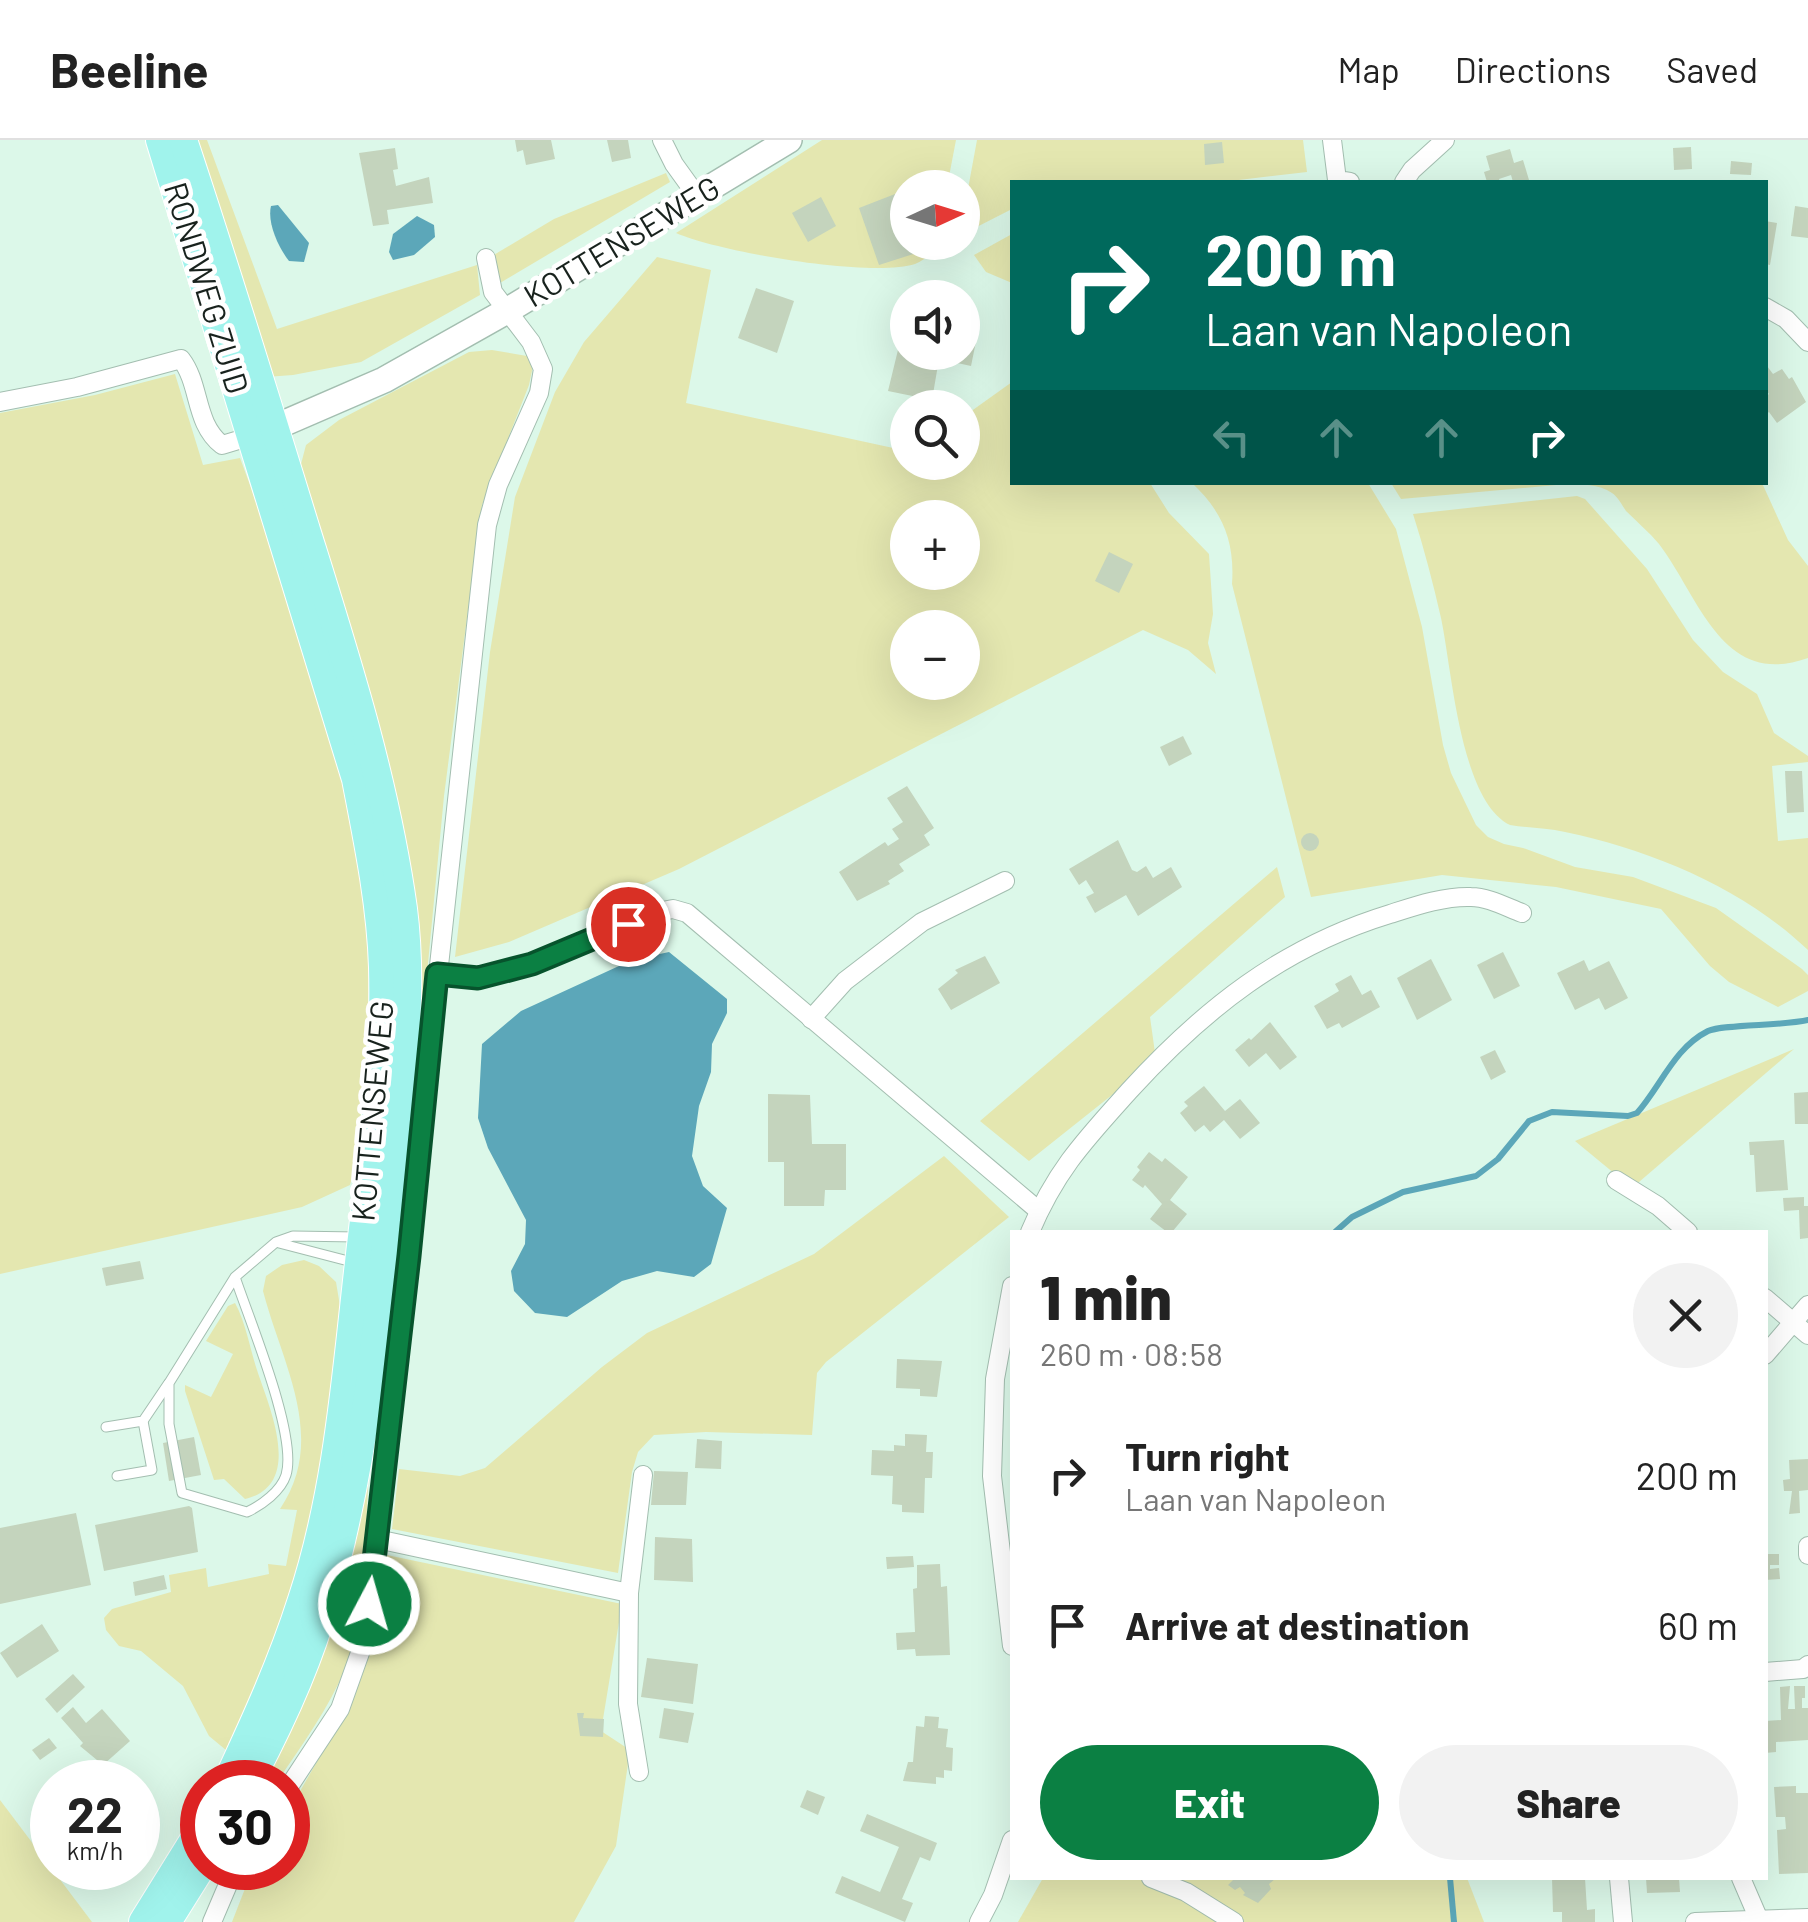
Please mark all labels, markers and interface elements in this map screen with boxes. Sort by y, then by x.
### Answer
text: Beeline [50,40,208,98]
text: Map [1338,48,1400,90]
text: Directions [1455,48,1611,90]
text: Saved [1666,48,1758,90]
street label: KOTTENSEWEG [516,167,726,314]
north arrow [890,170,980,260]
map controls [890,170,980,700]
street label: RONDWEG ZUID [158,177,258,398]
text: 200 m [1205,216,1396,300]
icon: right [1040,220,1170,350]
button: sound [890,280,980,370]
text: Laan van Napoleon [1205,301,1573,355]
button: search [890,390,980,480]
icon: left [1204,410,1259,465]
icon: ahead [1309,410,1364,465]
icon: ahead [1414,410,1469,465]
icon: right [1519,410,1574,465]
button: + [890,500,980,590]
button: − [890,610,980,700]
pin [586,882,671,967]
icon: arrive [601,897,656,952]
street label: KOTTENSEWEG [342,999,400,1223]
text: 1 min [1040,1260,1172,1332]
button: close [1633,1263,1738,1368]
text: 260 m · 08:58 [1040,1334,1223,1372]
text: Turn right [1125,1433,1290,1479]
icon: right [1040,1448,1095,1503]
text: 200 m [1636,1452,1738,1498]
text: Laan van Napoleon [1125,1479,1386,1517]
position arrow [317,1552,421,1656]
icon: arrive [1040,1598,1095,1653]
text: Arrive at destination [1125,1602,1470,1648]
text: 60 m [1658,1602,1738,1648]
button: Exit [1040,1745,1379,1860]
button: Share [1399,1745,1738,1860]
speed limit sign: 30 [180,1760,310,1890]
text: 22 [67,1783,123,1843]
text: km/h [67,1835,123,1865]

